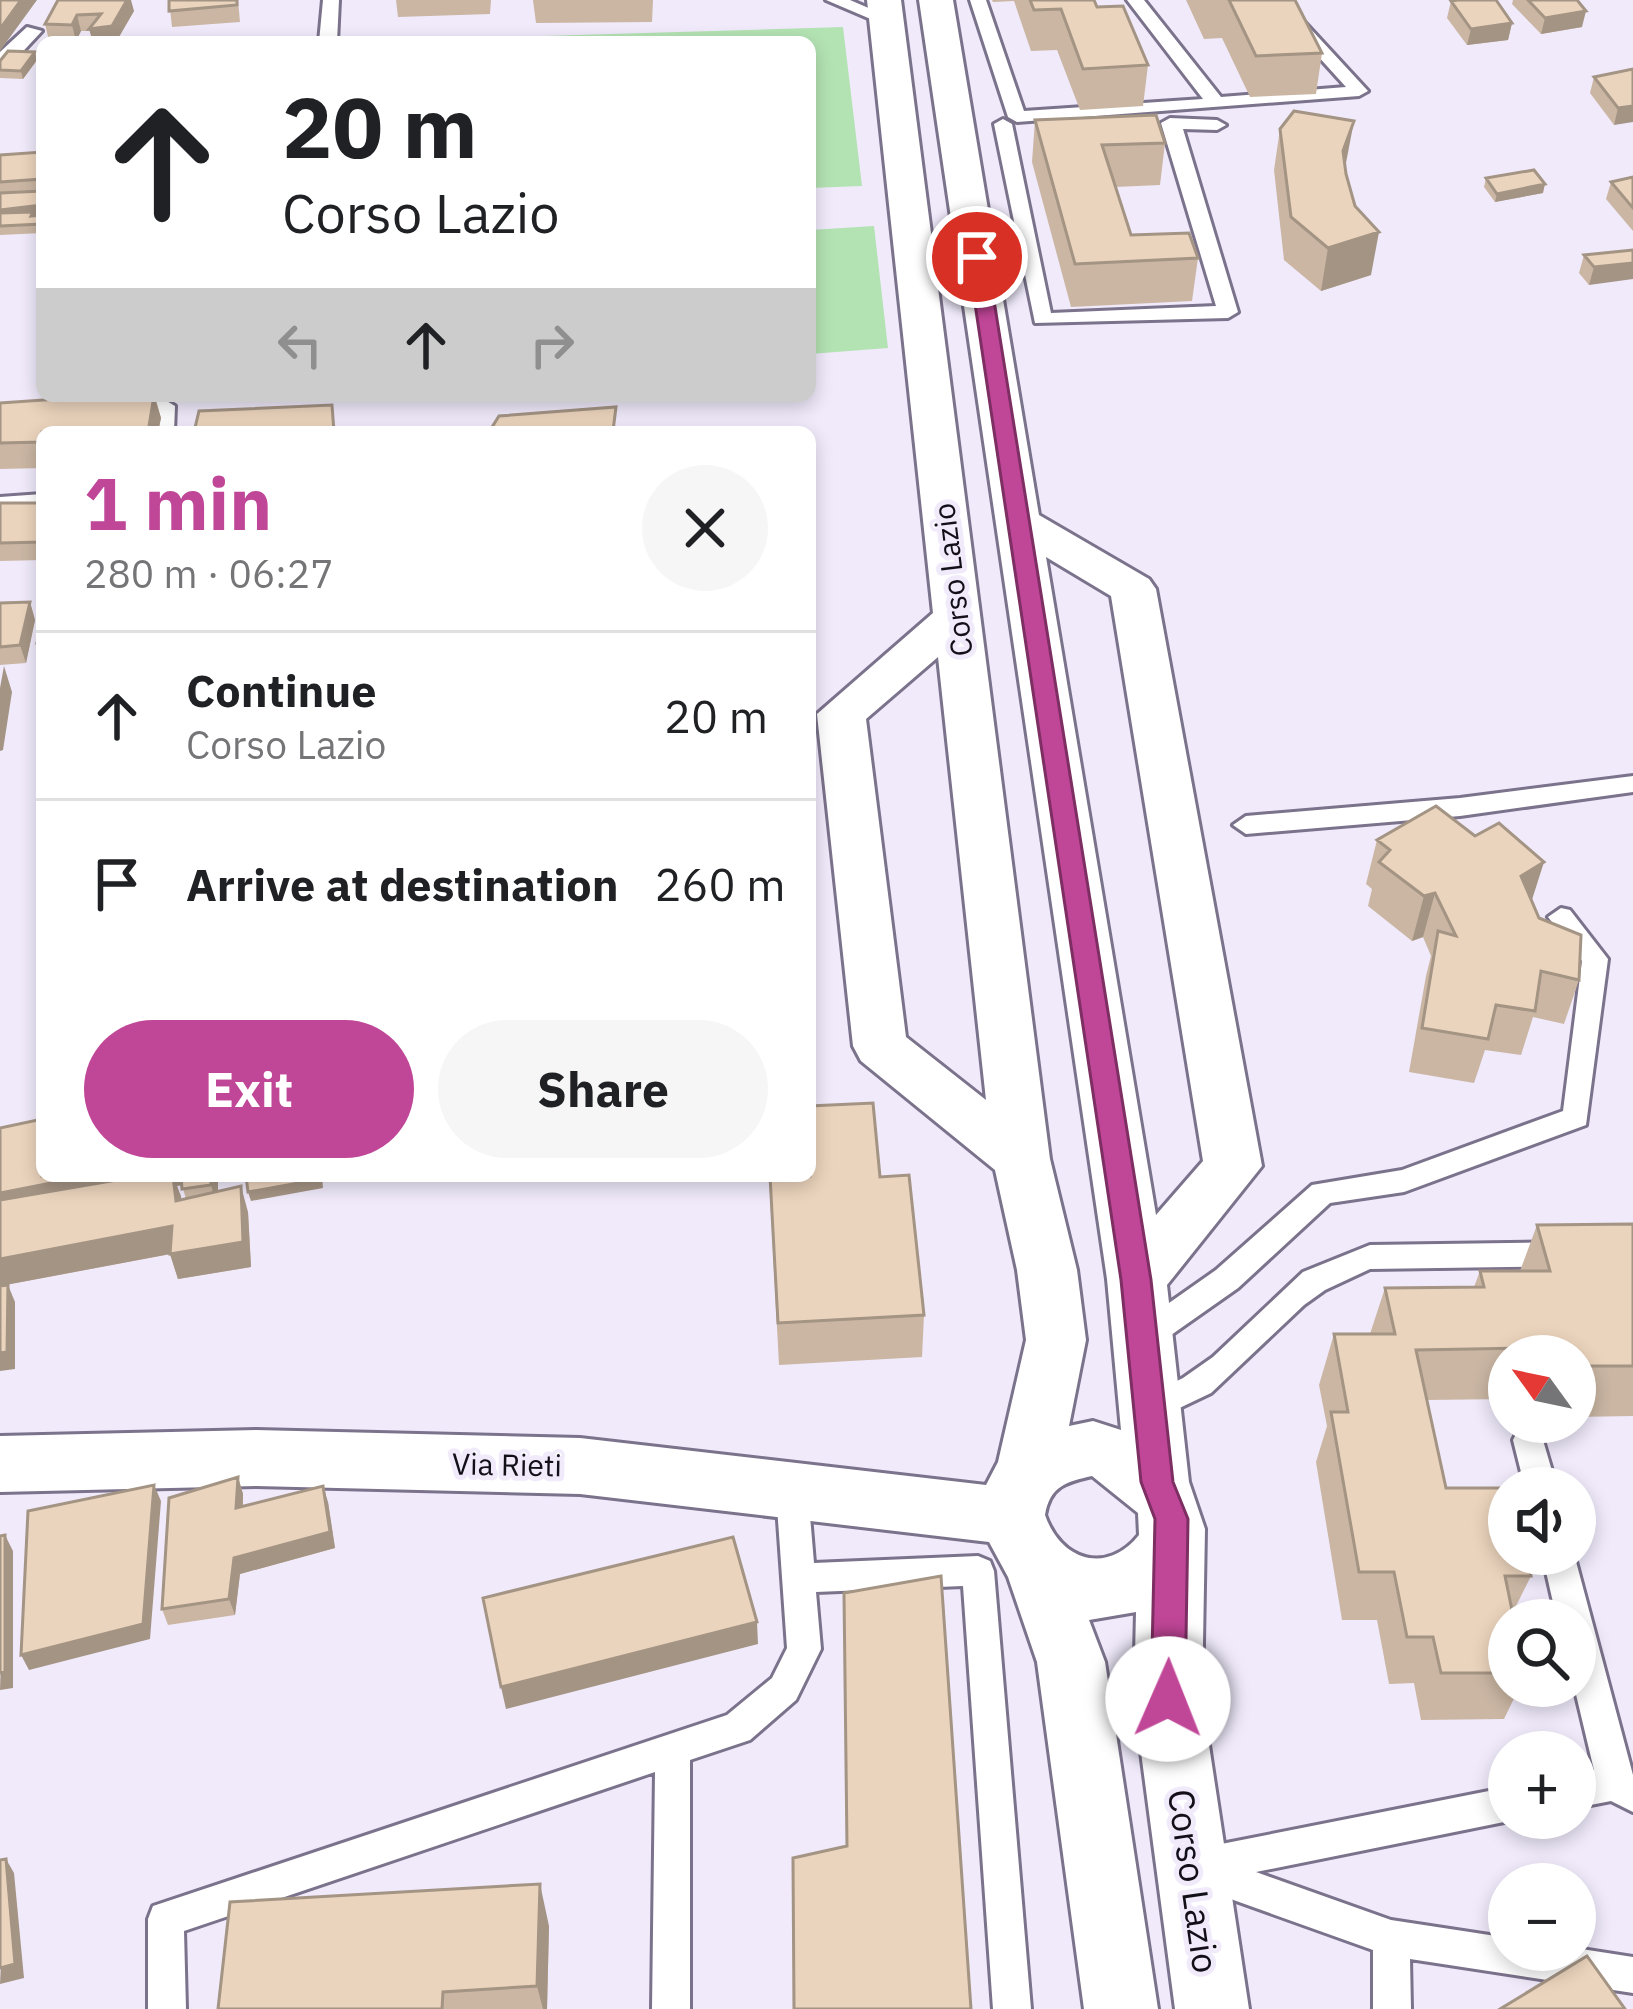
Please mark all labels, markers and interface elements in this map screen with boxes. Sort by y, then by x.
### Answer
text: 20 m [282,72,478,181]
icon: ahead [84,84,240,240]
text: Corso Lazio [282,178,560,248]
pin [926,206,1028,308]
icon: arrive [944,224,1010,290]
icon: left [267,312,333,378]
icon: ahead [393,312,459,378]
icon: right [519,312,585,378]
text: 1 min [84,456,272,550]
button: close [642,465,768,591]
street label: Corso Lazio [923,501,981,659]
text: 280 m · 06:27 [84,548,334,599]
text: Continue [186,661,377,719]
icon: ahead [84,683,150,749]
text: 20 m [664,687,768,745]
text: Corso Lazio [186,719,386,770]
icon: arrive [84,851,150,917]
text: Arrive at destination [186,855,619,913]
text: 260 m [655,855,785,913]
button: Exit [84,1020,414,1158]
button: Share [438,1020,768,1158]
north arrow [1488,1335,1596,1443]
map controls [1488,1335,1596,1971]
street label: Via Rieti [452,1444,562,1484]
button: sound [1488,1467,1596,1575]
button: search [1488,1599,1596,1707]
position arrow [1105,1636,1231,1762]
button: + [1488,1731,1596,1839]
street label: Corso Lazio [1158,1786,1230,1976]
button: − [1488,1863,1596,1971]

